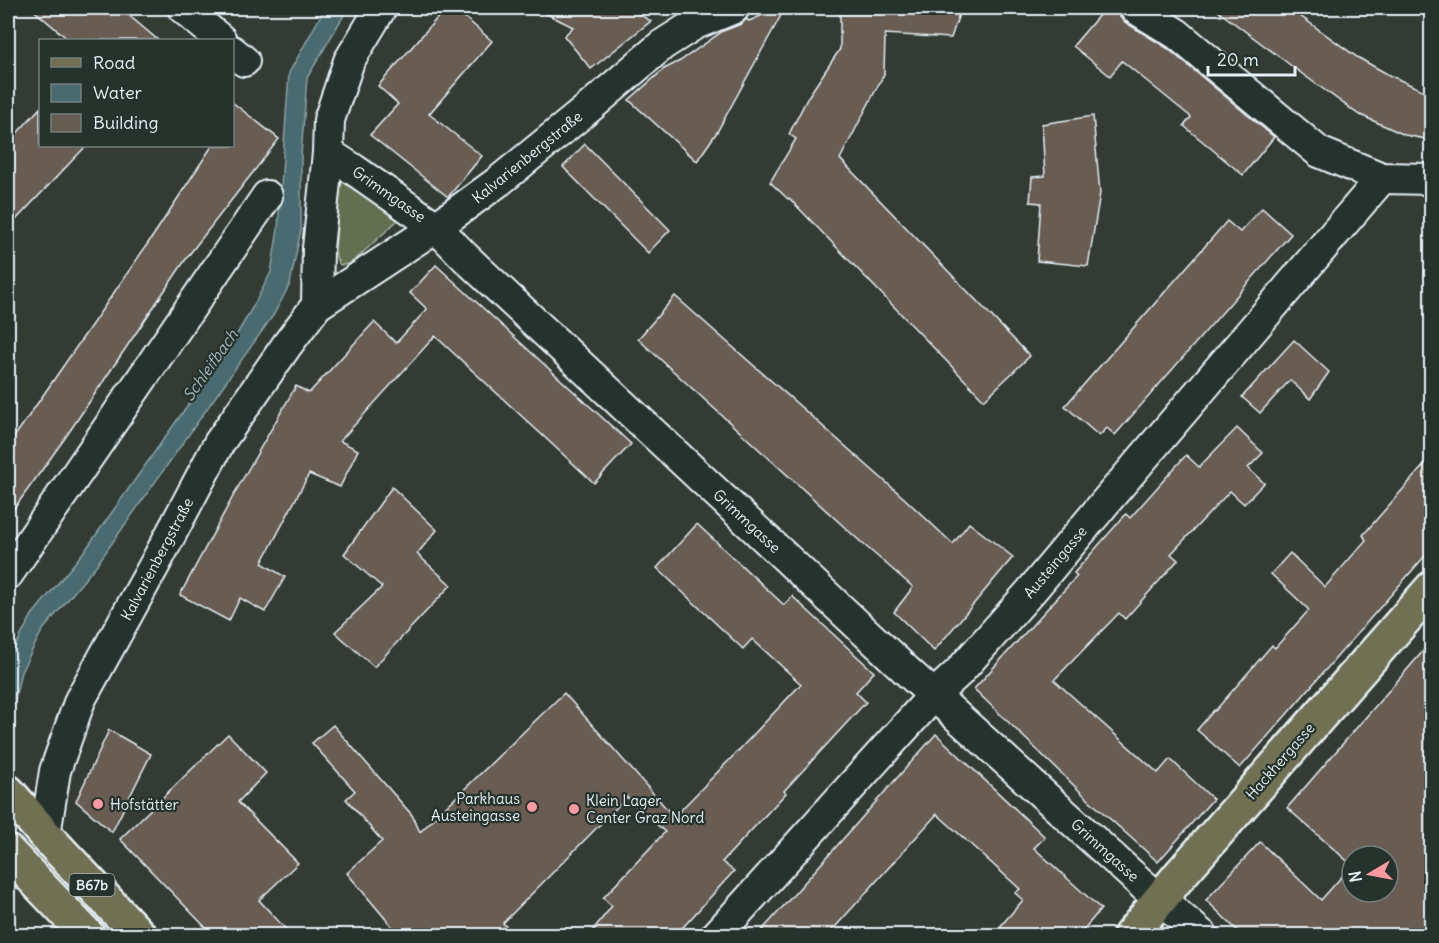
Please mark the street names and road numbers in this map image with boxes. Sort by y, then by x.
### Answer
street label: Kalvarienbergstraße [468,107,586,207]
street label: Grimmgasse [349,162,429,226]
street label: Grimmgasse [709,485,785,557]
street label: Kalvarienbergstraße [117,494,197,624]
street label: Austeingasse [1019,522,1091,602]
street label: Hackhergasse [1241,719,1319,803]
street label: Grimmgasse [1067,814,1143,886]
road number: B67b [70,874,115,896]

